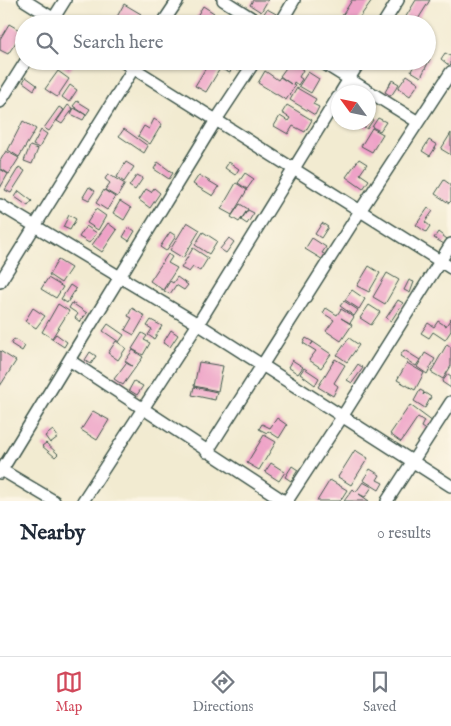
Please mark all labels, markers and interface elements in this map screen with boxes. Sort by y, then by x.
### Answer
search box [15,15,436,70]
icon: search [33,29,61,57]
text: Search here [73,31,164,55]
north arrow [331,85,376,130]
text: Nearby [20,520,85,547]
text: 0 results [377,524,431,544]
tab: Map [55,668,83,716]
tab: Directions [192,668,253,716]
tab: Saved [363,668,396,716]

